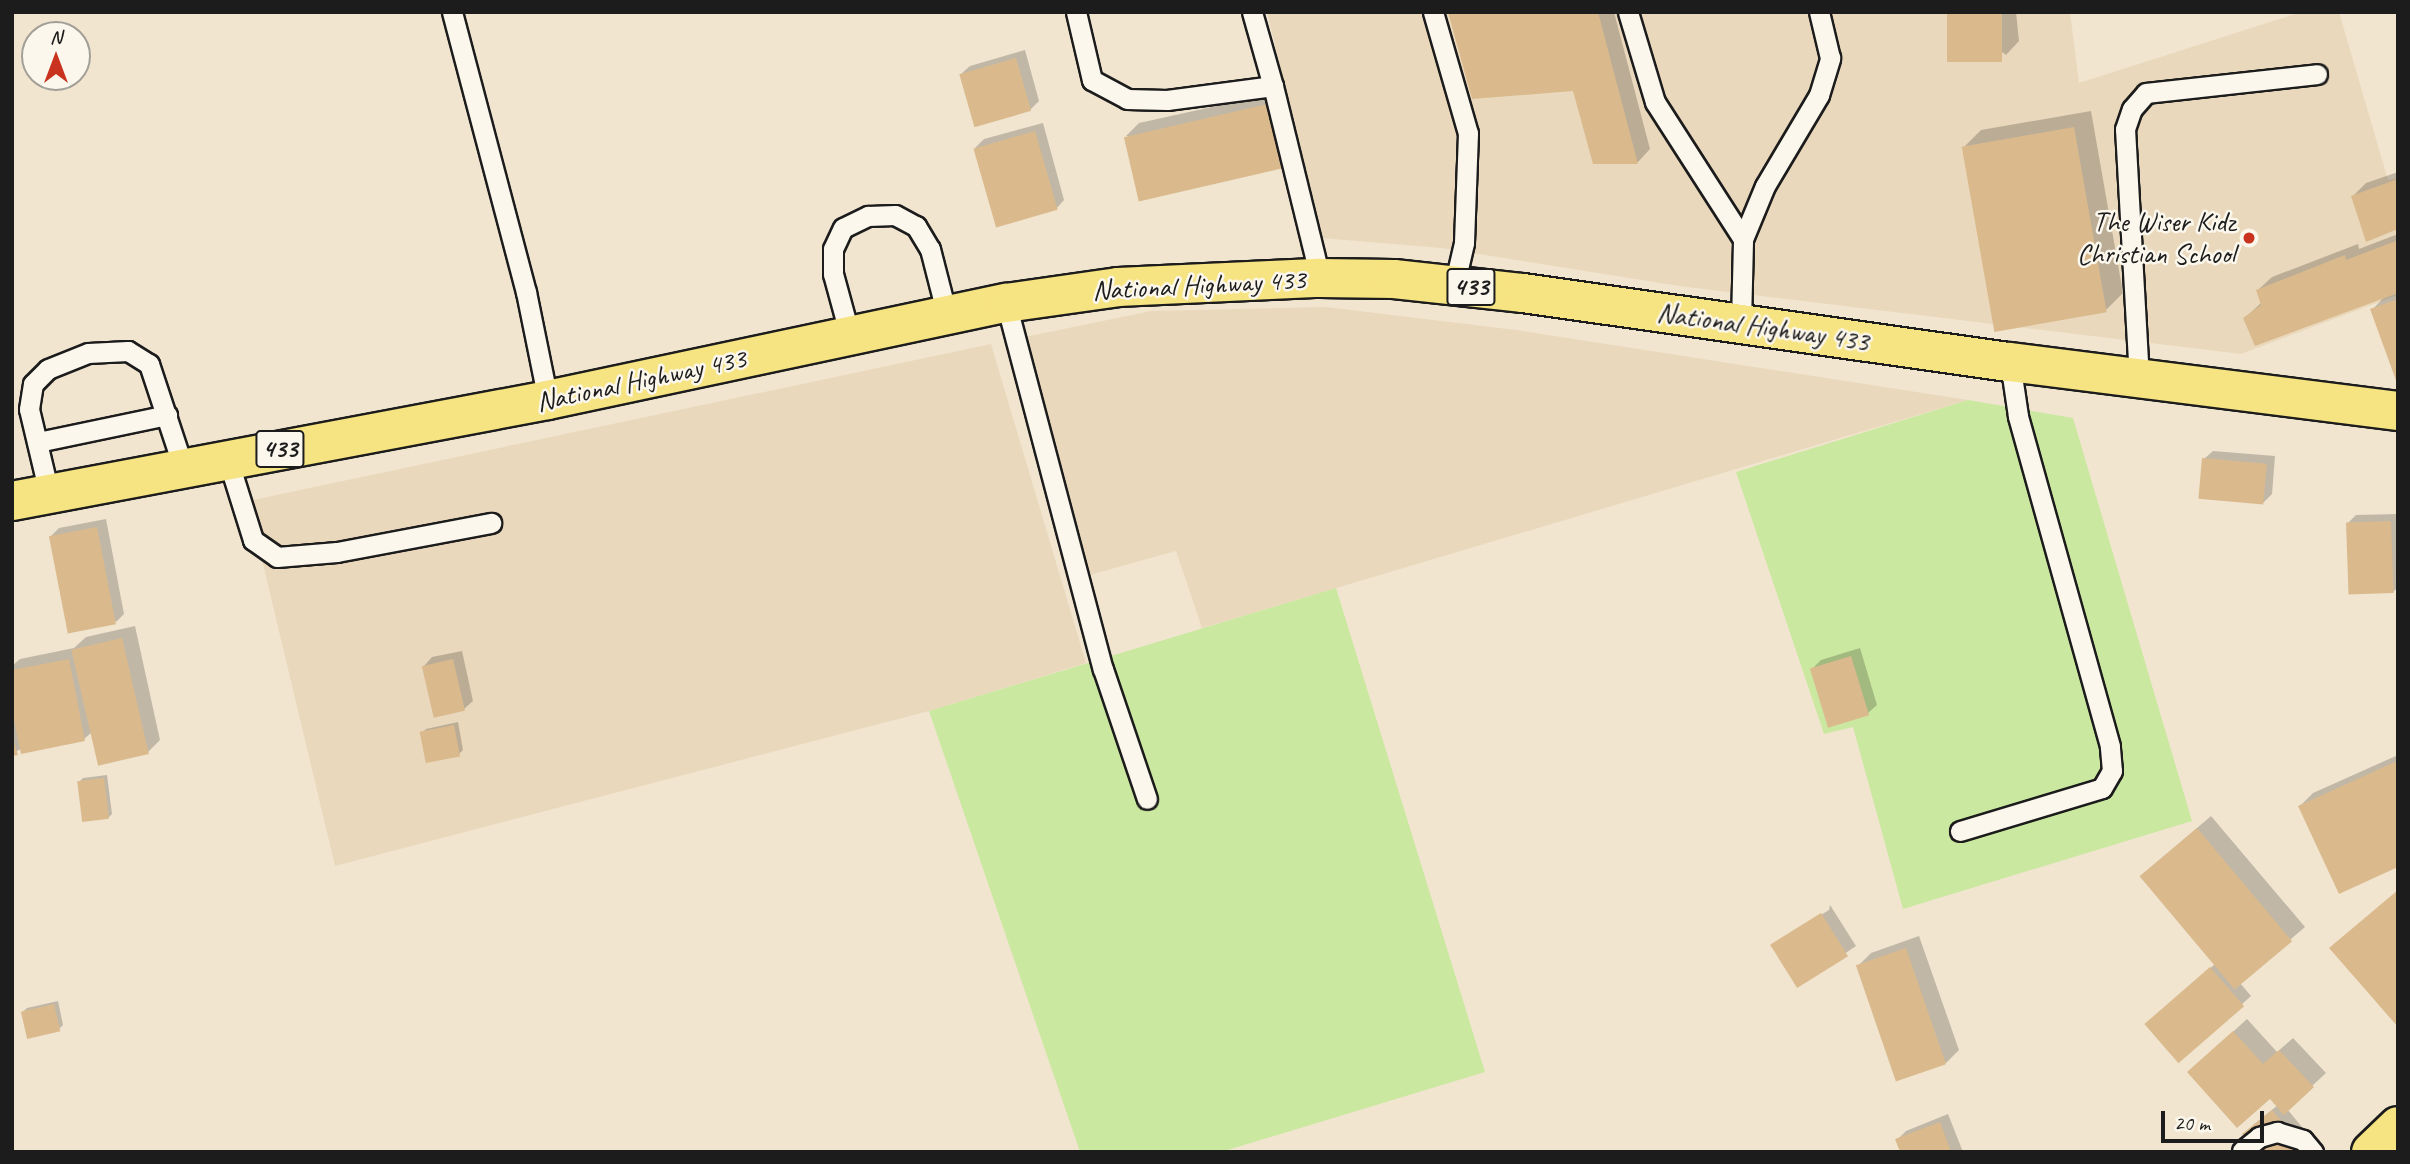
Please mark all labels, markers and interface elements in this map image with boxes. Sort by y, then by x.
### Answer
north arrow [21,21,91,91]
text: N [50,25,62,49]
place label: The Wiser Kidz Christian School [2078,205,2235,271]
marker: The Wiser Kidz Christian School [2241,230,2257,246]
street label: National Highway 433 [1092,263,1306,307]
road number: 433 [1445,264,1497,310]
street label: National Highway 433 [1655,296,1871,358]
street label: National Highway 433 [533,341,749,419]
road number: 433 [254,426,306,471]
scale bar [2165,1098,2268,1142]
text: 20 m [2174,1110,2210,1136]

